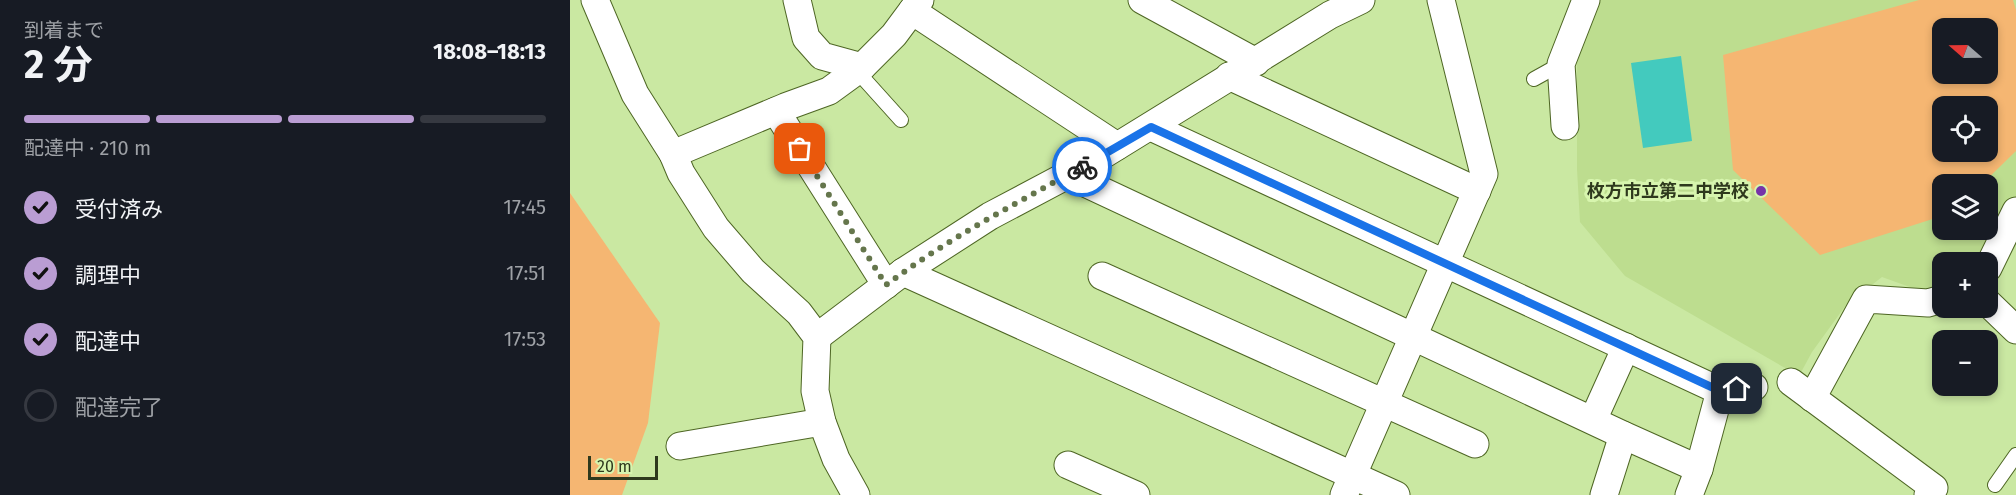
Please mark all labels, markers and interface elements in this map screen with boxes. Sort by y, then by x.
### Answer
text: 到着まで [24,18,104,42]
north arrow [1932,18,1998,84]
map controls [1932,18,1998,396]
text: 18:08–18:13 [433,38,546,65]
text: 2 分 [24,42,92,88]
button: locate [1932,96,1998,162]
pin [774,123,825,174]
icon: bag [783,132,816,165]
text: 配達中 · 210 m [24,136,151,160]
courier [1052,137,1112,197]
icon: bike [1066,151,1099,184]
button: layers [1932,174,1998,240]
place label: 枚方市立第二中学校 [1587,180,1749,202]
marker: 枚方市立第二中学校 [1754,184,1768,198]
icon: check [24,191,57,224]
text: 17:45 [503,195,546,219]
text: 受付済み [75,196,163,223]
button: + [1932,252,1998,318]
icon: check [24,257,57,290]
text: 17:51 [506,261,546,285]
text: 調理中 [75,262,141,289]
icon: check [24,323,57,356]
text: 17:53 [504,327,546,351]
text: 配達中 [75,328,141,355]
button: − [1932,330,1998,396]
pin [1711,363,1762,414]
icon: home [1720,372,1753,405]
text: 配達完了 [75,394,163,421]
scale bar [588,453,658,480]
text: 20 m [597,457,632,476]

